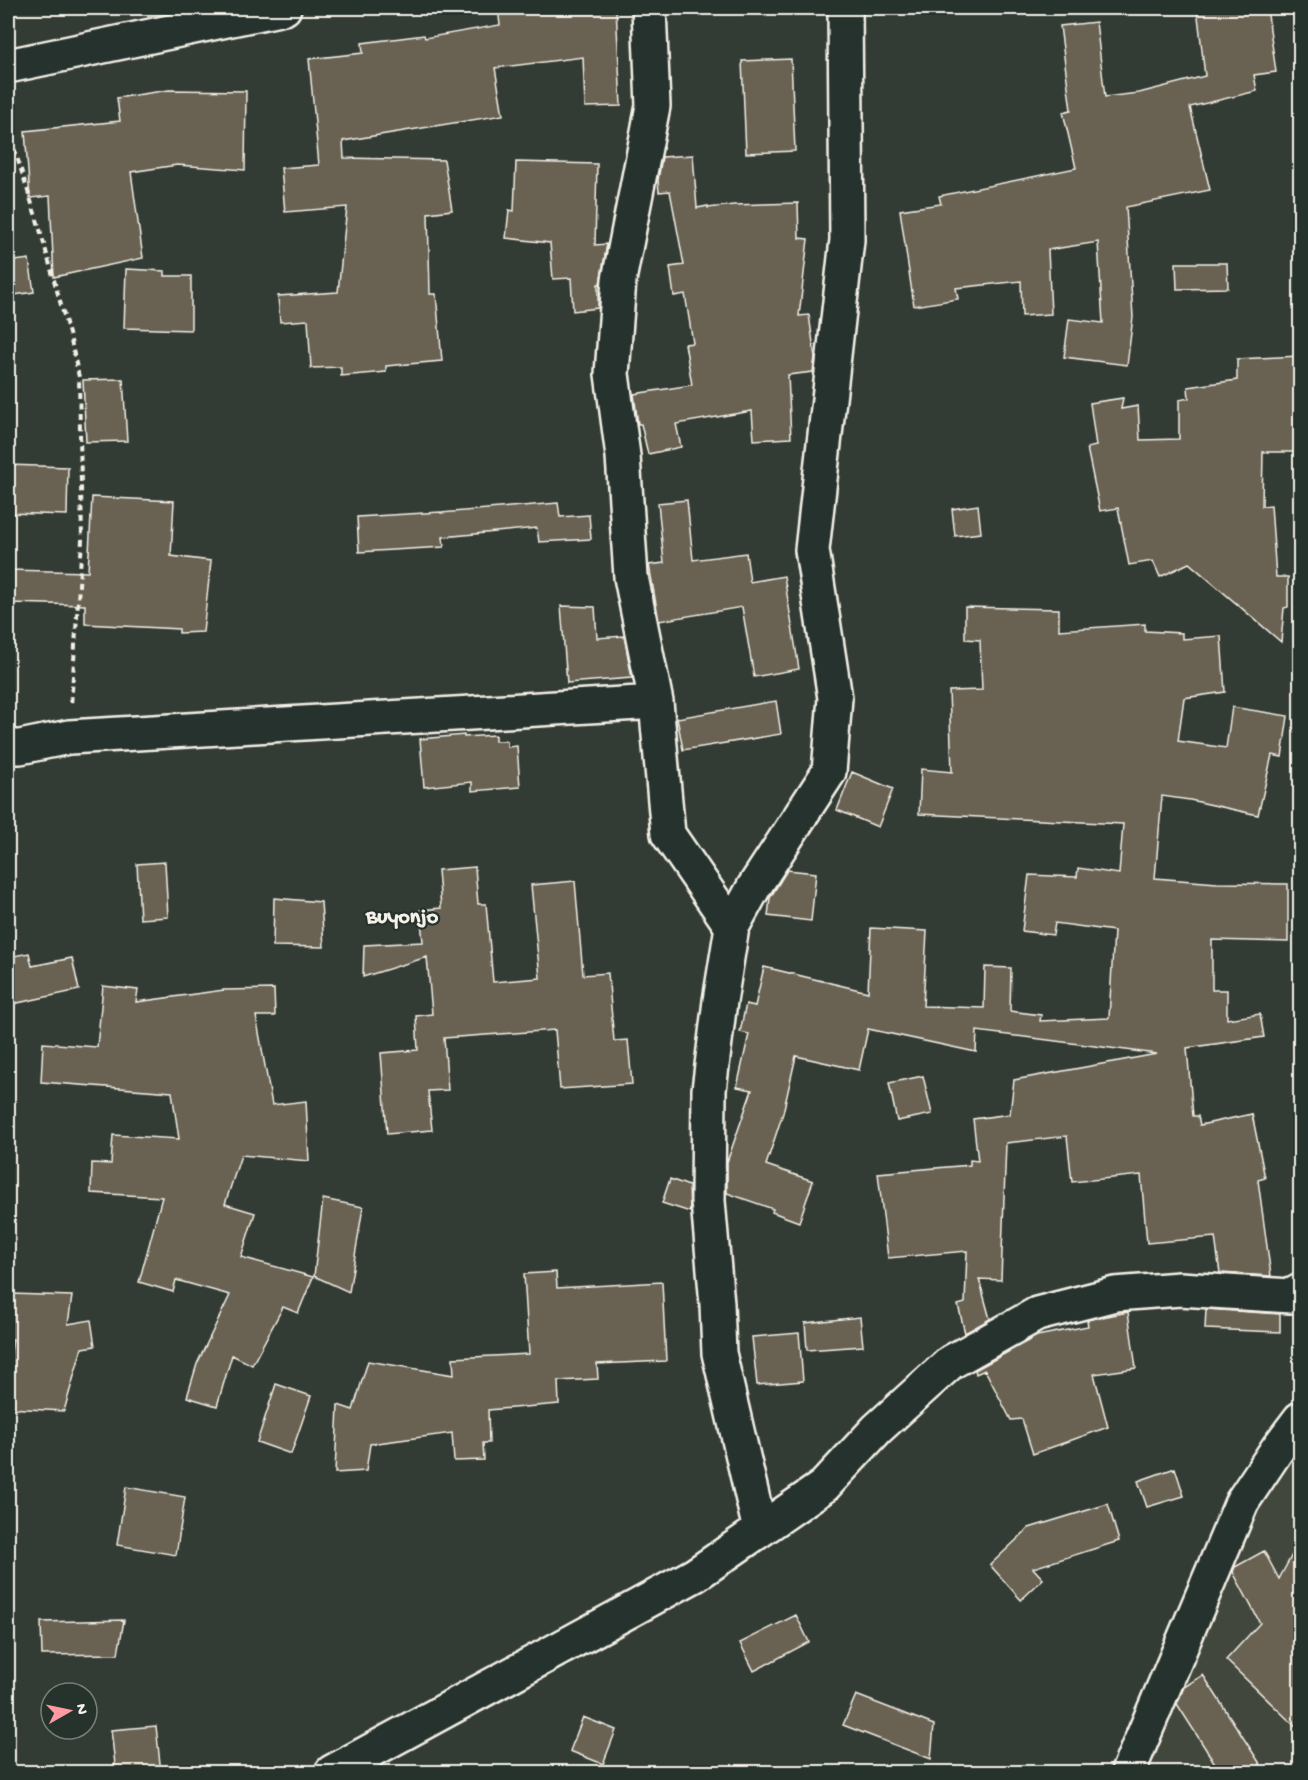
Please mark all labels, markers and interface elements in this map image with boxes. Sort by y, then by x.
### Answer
district label: Buyonjo [365,905,439,931]
north arrow [39,1681,99,1741]
text: N [70,1703,91,1716]

